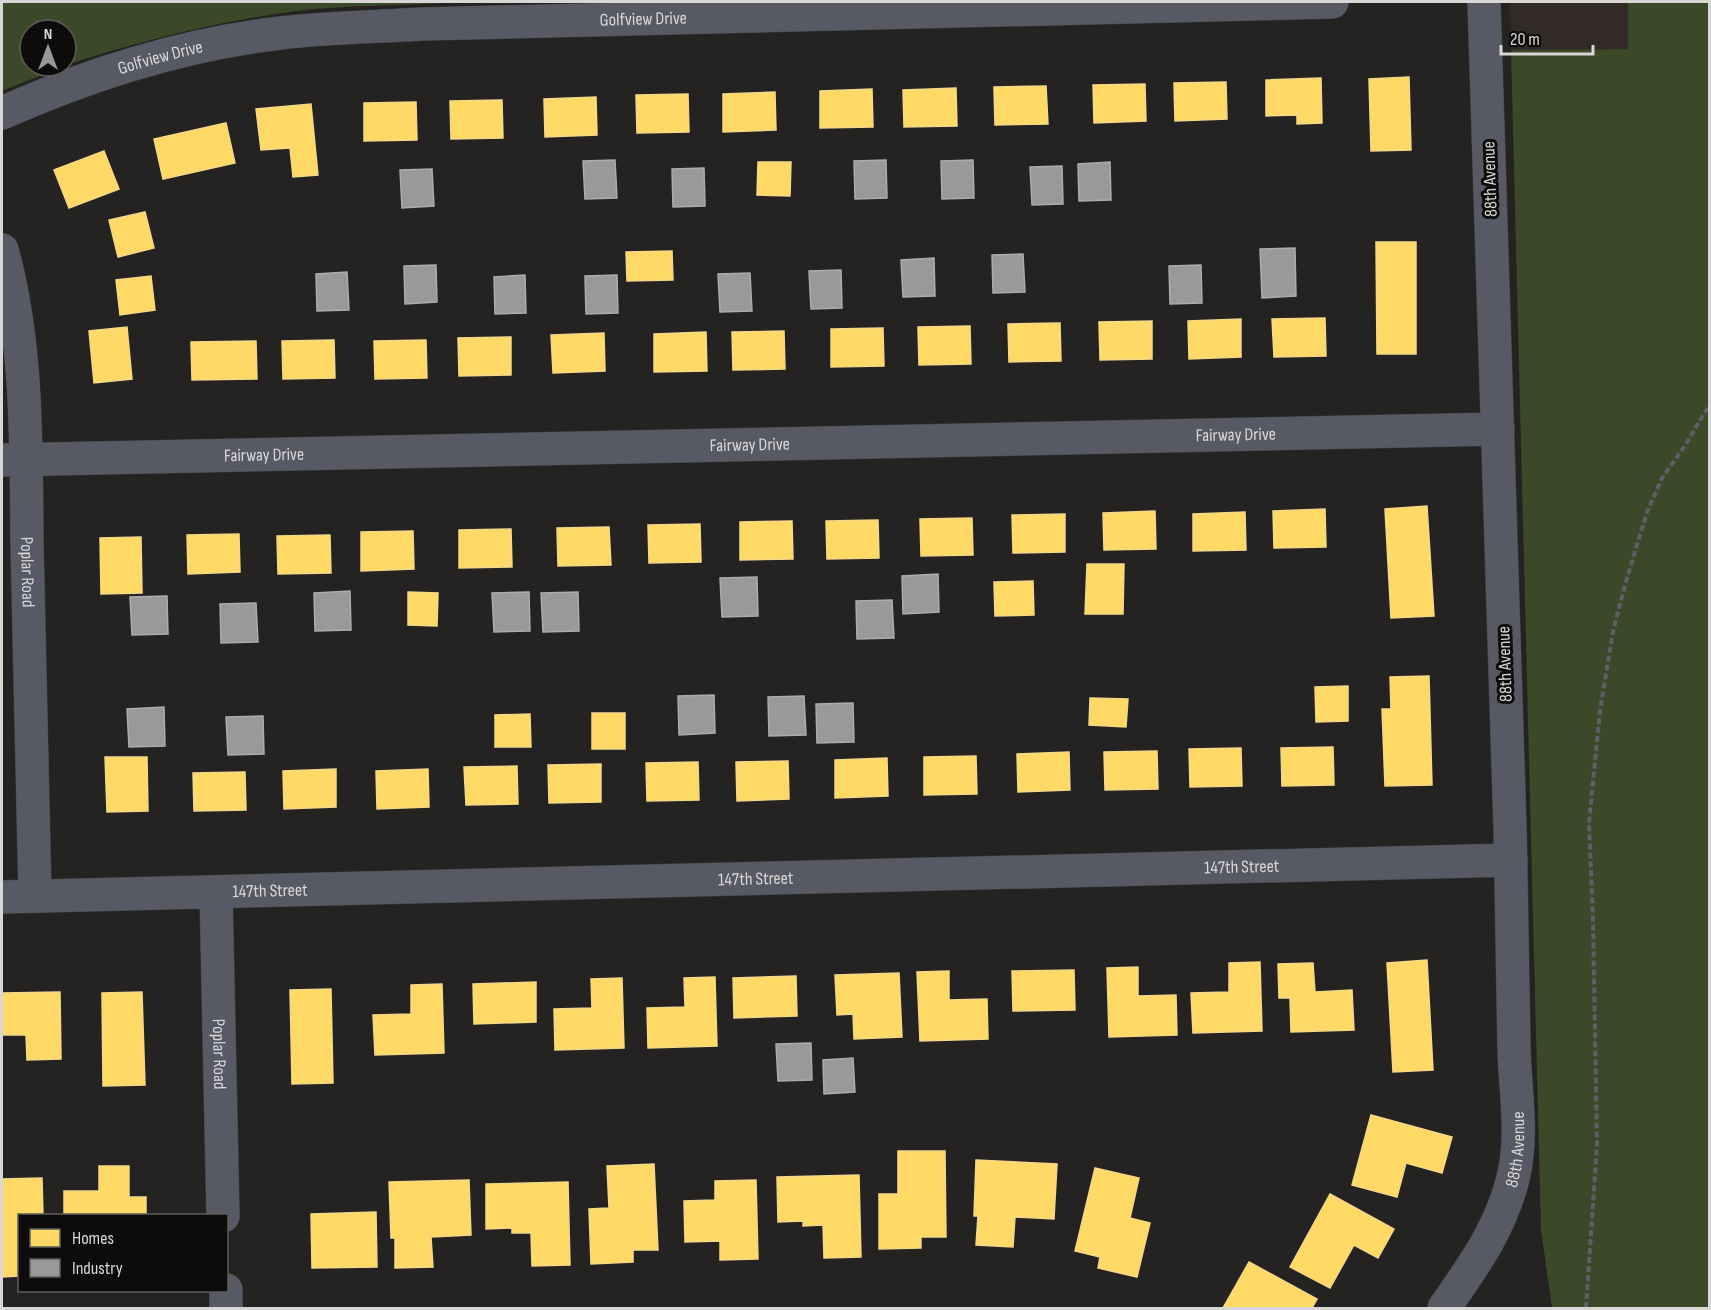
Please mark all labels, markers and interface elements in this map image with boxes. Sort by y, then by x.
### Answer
street label: Golfview Drive [599,7,687,30]
north arrow [18,18,78,78]
scale bar [1501,18,1592,56]
text: N [44,25,52,44]
text: 20 m [1510,29,1540,50]
street label: Golfview Drive [115,36,205,79]
street label: 88th Avenue [1478,141,1502,217]
street label: Fairway Drive [1195,423,1276,446]
street label: Fairway Drive [710,433,790,456]
street label: Fairway Drive [224,443,304,466]
street label: Poplar Road [16,537,39,608]
street label: 88th Avenue [1493,626,1517,702]
street label: 147th Street [1204,855,1280,878]
street label: 147th Street [718,867,794,890]
street label: 147th Street [232,879,308,902]
street label: Poplar Road [208,1018,231,1090]
street label: 88th Avenue [1501,1111,1529,1190]
legend [18,1214,228,1292]
text: Homes [72,1228,114,1249]
text: Industry [72,1258,123,1279]

